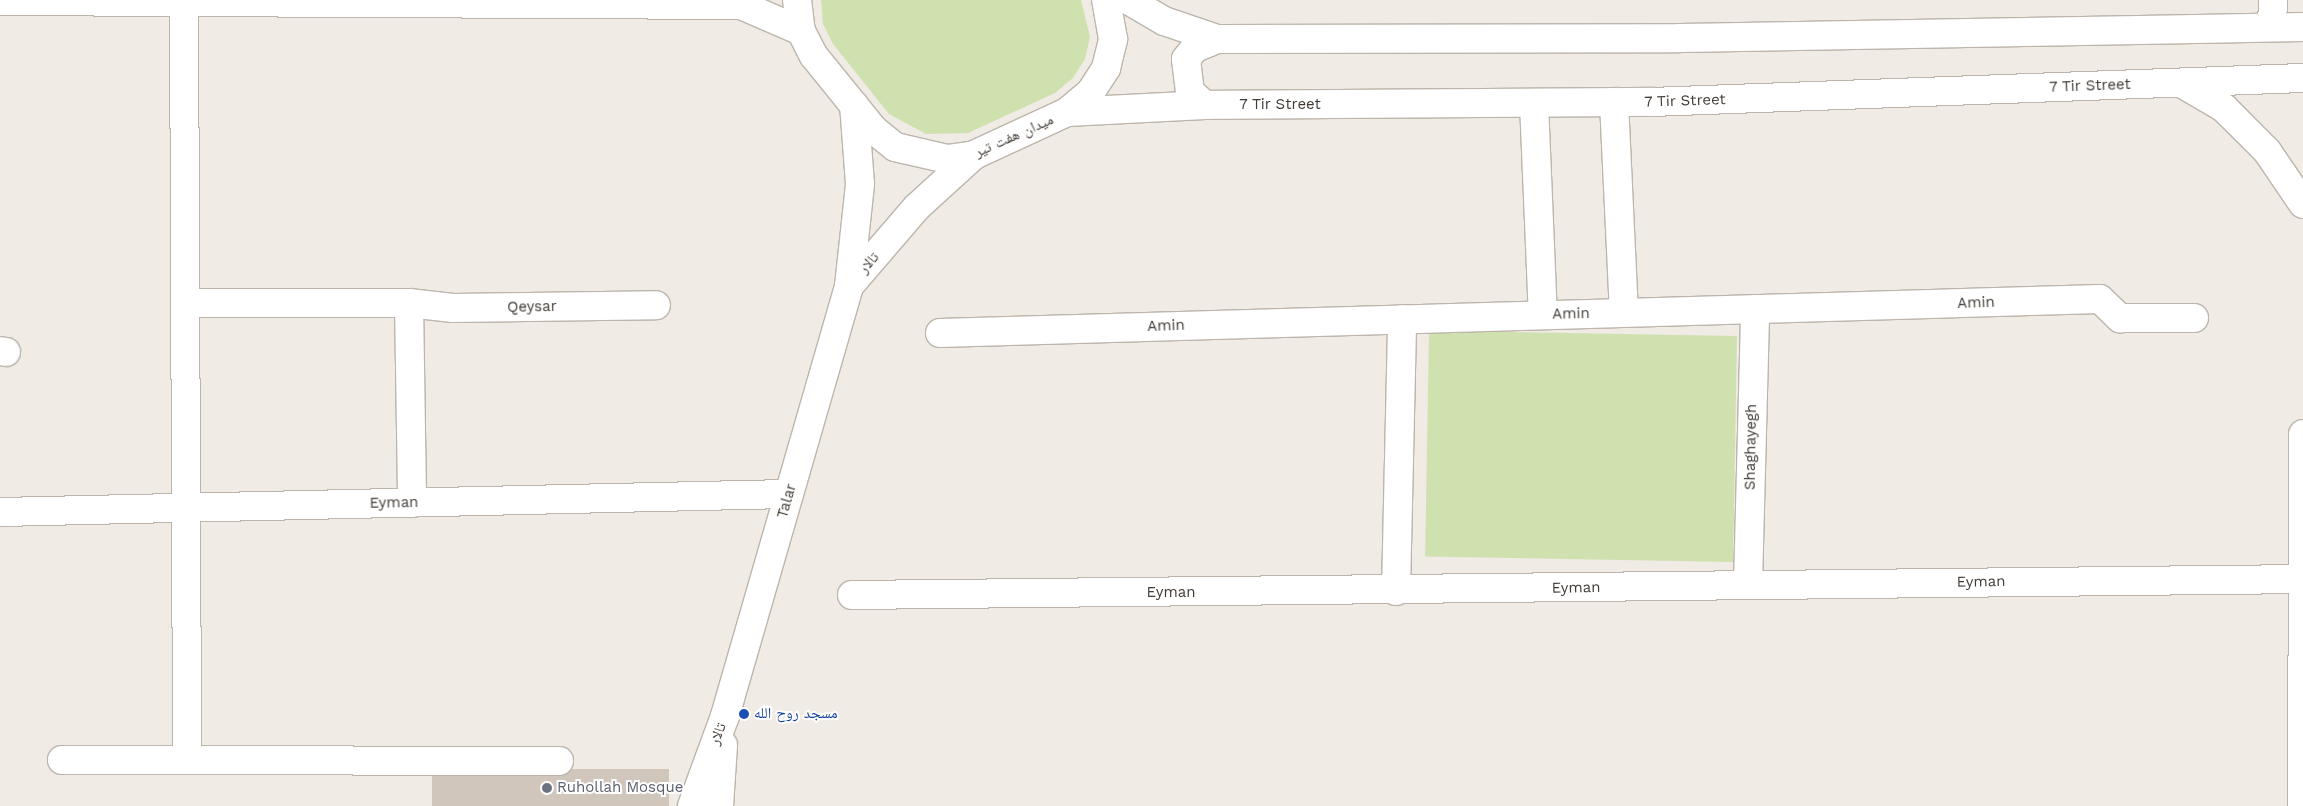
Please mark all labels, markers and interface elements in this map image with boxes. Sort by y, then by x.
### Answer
street label: 7 Tir Street [2048,76,2132,96]
street label: 7 Tir Street [1643,91,1727,111]
street label: 7 Tir Street [1239,96,1321,114]
street label: میدان هفت تیر [972,111,1056,161]
street label: تالار [855,249,883,277]
street label: Amin [1957,293,1995,313]
street label: Qeysar [507,298,557,316]
street label: Amin [1552,305,1590,323]
street label: Amin [1147,316,1185,336]
street label: Shaghayegh [1741,404,1761,490]
street label: Talar [773,482,801,520]
street label: Eyman [369,494,419,512]
street label: Eyman [1956,573,2006,591]
street label: Eyman [1551,579,1601,597]
street label: Eyman [1147,584,1195,602]
place label: مسجد روح الله [754,705,838,723]
marker: مسجد روح الله [738,708,750,720]
street label: تالار [706,720,730,748]
place label: Ruhollah Mosque [557,779,683,797]
marker: Ruhollah Mosque [541,782,553,794]

